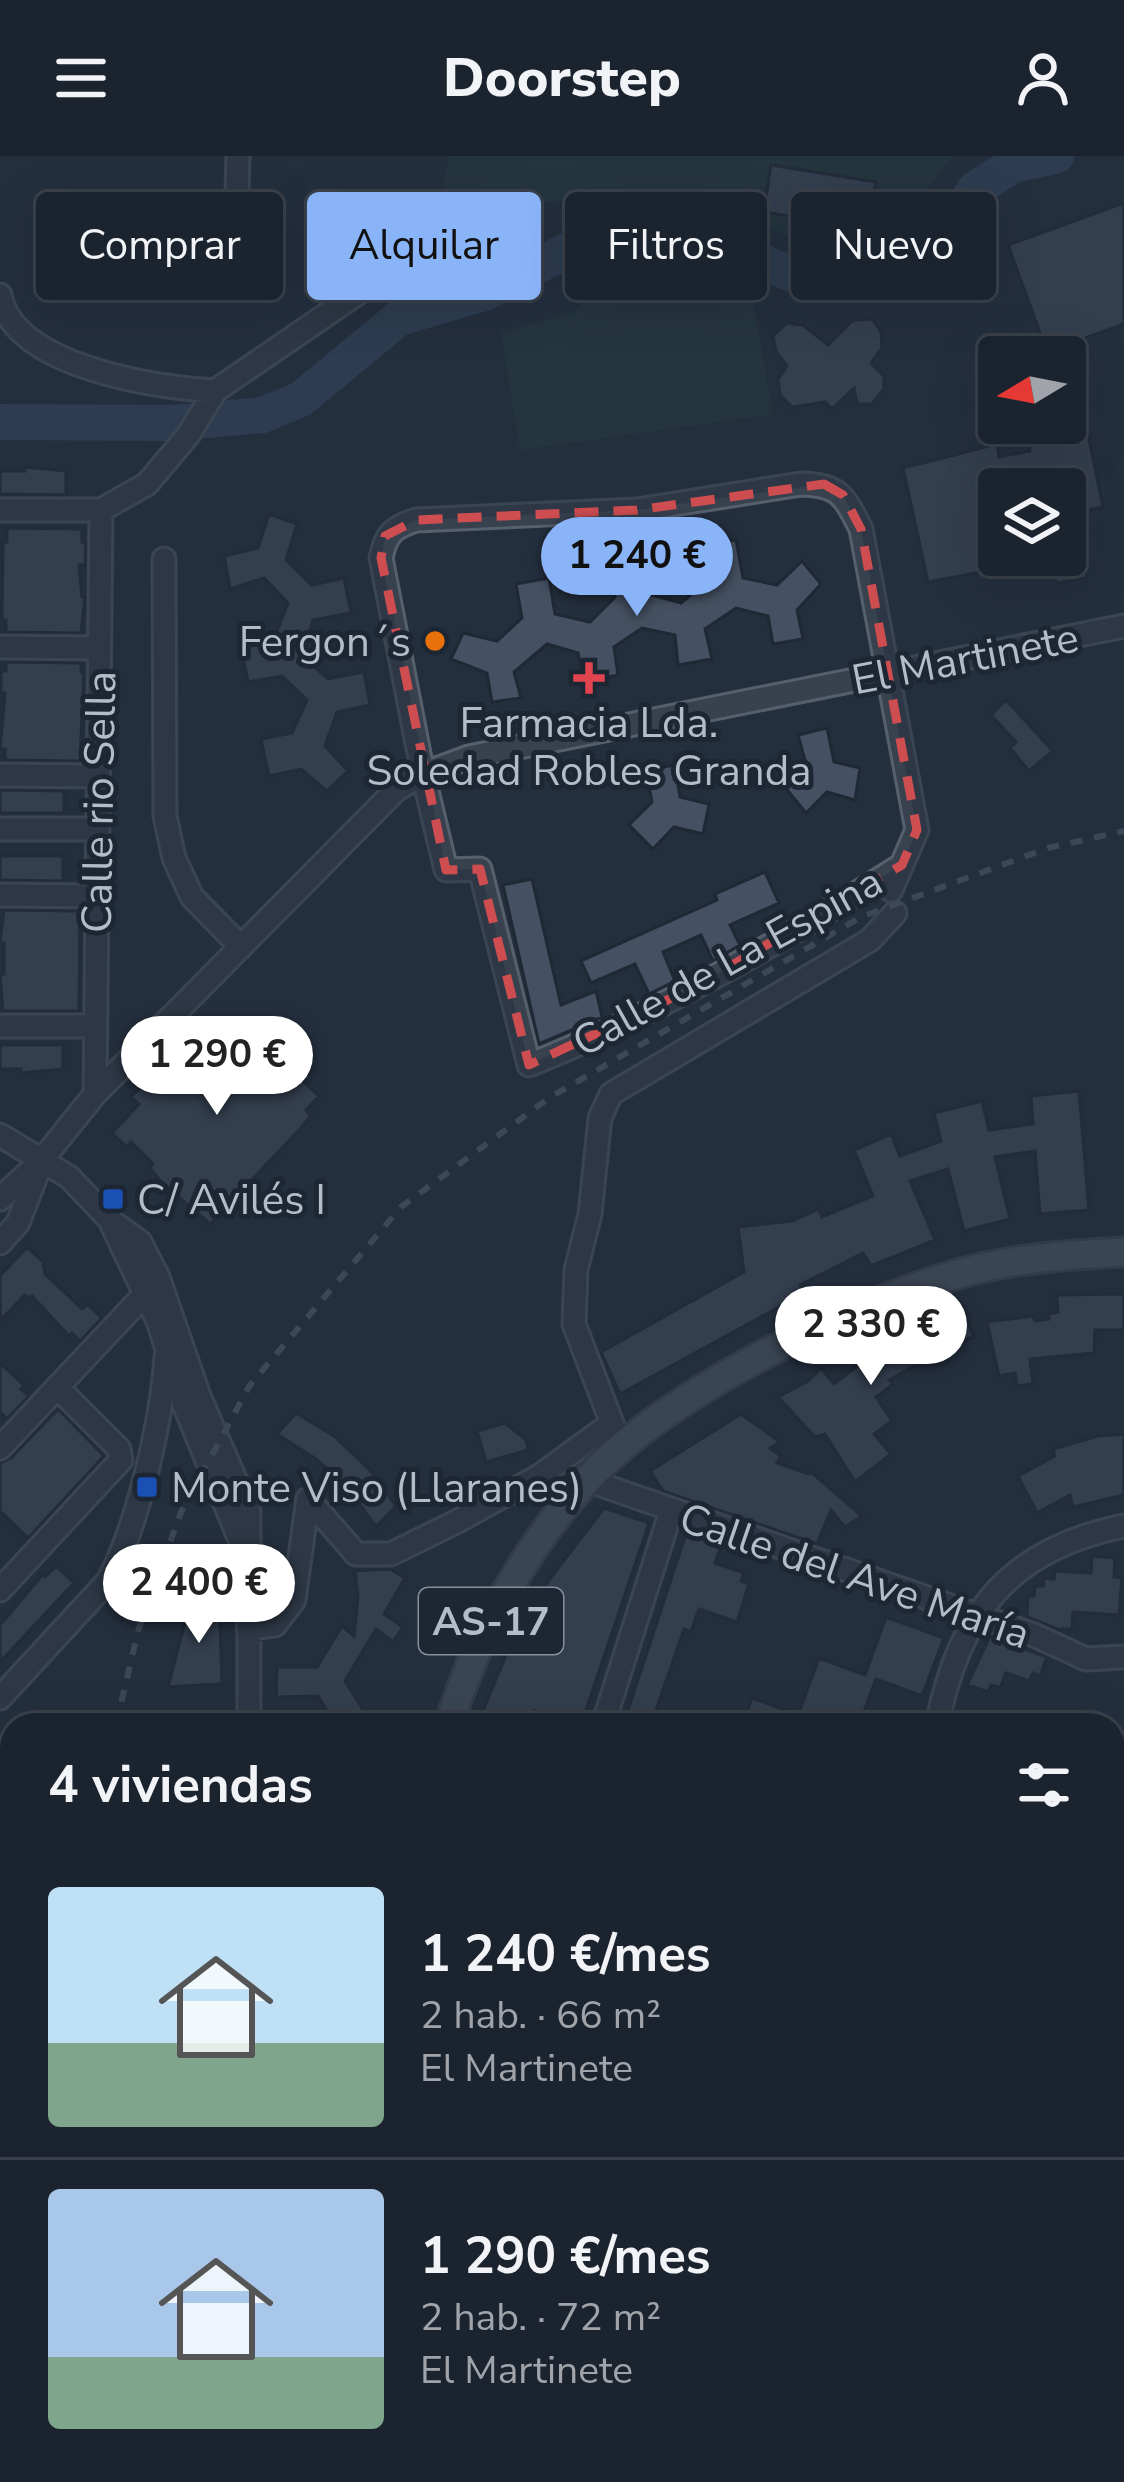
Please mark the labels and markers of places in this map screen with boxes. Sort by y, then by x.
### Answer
pin: 1 240 € [526,517,748,619]
place label: Fergon´s [239,614,411,671]
marker: Fergon´s [422,628,448,654]
marker: Farmacia Lda. Soledad Robles Granda [576,665,602,691]
place label: Farmacia Lda. Soledad Robles Granda [367,695,811,800]
pin: 1 290 € [106,1016,328,1118]
place label: C/ Avilés I [137,1172,326,1229]
marker: C/ Avilés I [100,1186,126,1212]
pin: 2 330 € [760,1286,982,1388]
place label: Monte Viso (Llaranes) [171,1460,582,1517]
marker: Monte Viso (Llaranes) [134,1474,160,1500]
pin: 2 400 € [88,1544,310,1646]

